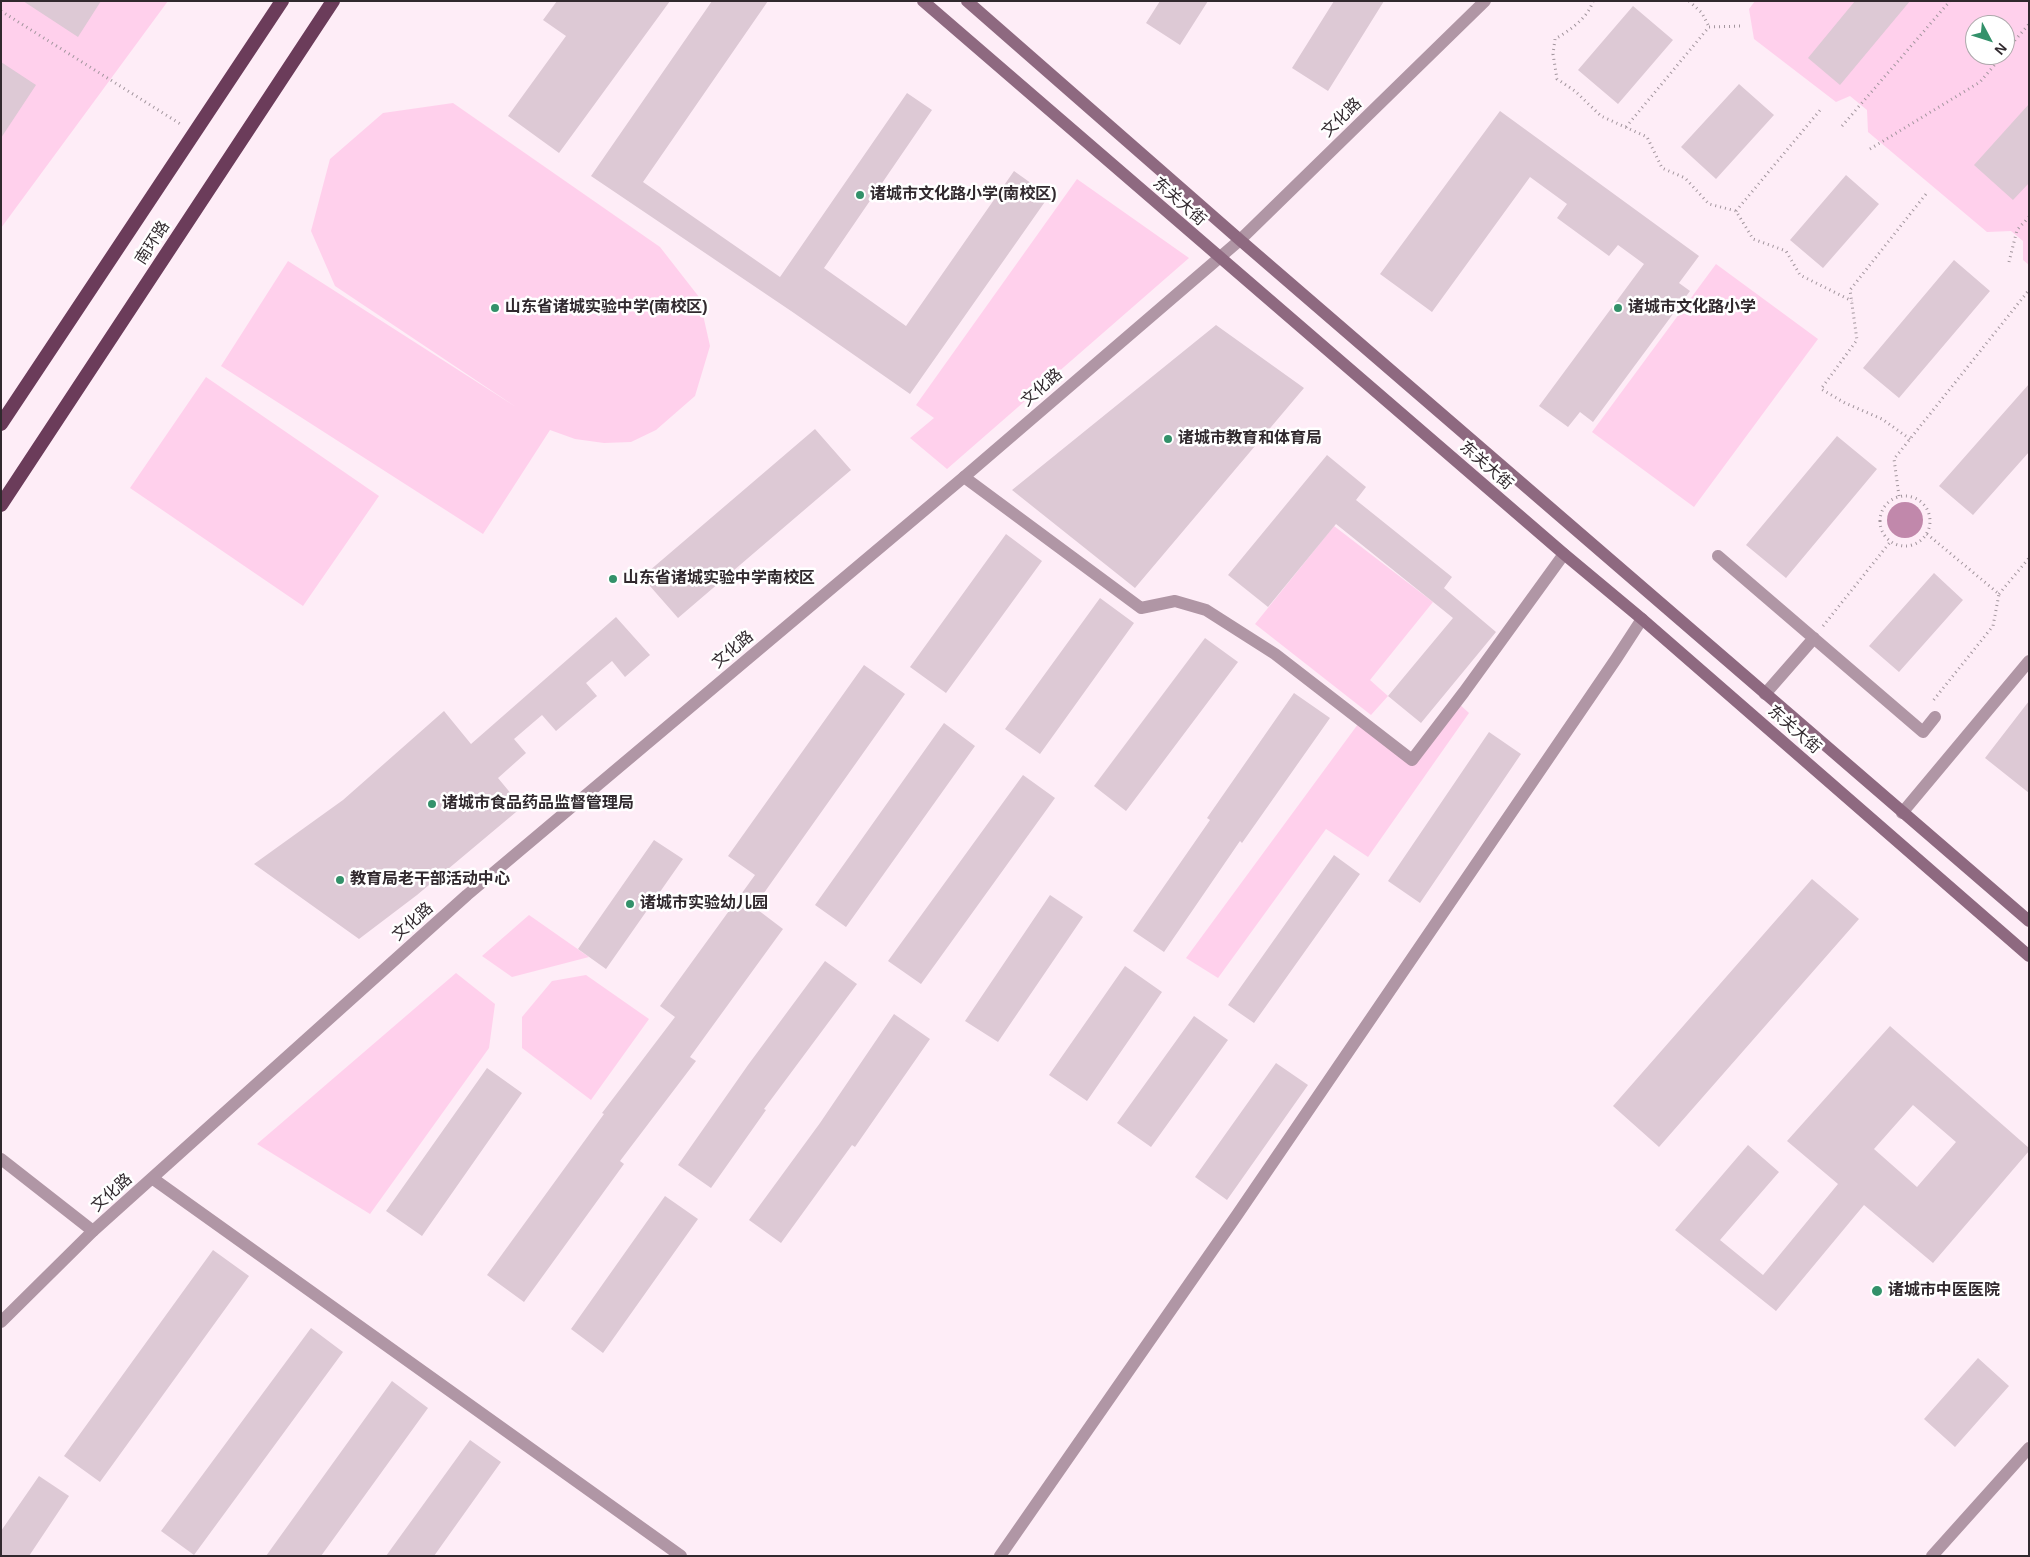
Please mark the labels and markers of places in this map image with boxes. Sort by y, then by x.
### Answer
place label: 诸城市文化路小学(南校区) [870,185,1057,205]
marker: 诸城市文化路小学(南校区) [854,189,866,201]
place label: 山东省诸城实验中学(南校区) [505,298,708,318]
place label: 诸城市文化路小学 [1628,298,1756,318]
marker: 山东省诸城实验中学(南校区) [489,302,501,314]
marker: 诸城市文化路小学 [1612,302,1624,314]
place label: 诸城市教育和体育局 [1178,429,1322,449]
marker: 诸城市教育和体育局 [1162,433,1174,445]
place label: 山东省诸城实验中学南校区 [623,569,815,589]
marker: 山东省诸城实验中学南校区 [607,573,619,585]
place label: 诸城市食品药品监督管理局 [442,794,634,814]
marker: 诸城市食品药品监督管理局 [426,798,438,810]
place label: 教育局老干部活动中心 [350,870,510,890]
marker: 教育局老干部活动中心 [334,874,346,886]
place label: 诸城市实验幼儿园 [640,894,768,914]
marker: 诸城市实验幼儿园 [624,898,636,910]
place label: 诸城市中医医院 [1888,1281,2000,1301]
marker: 诸城市中医医院 [1870,1284,1884,1298]

